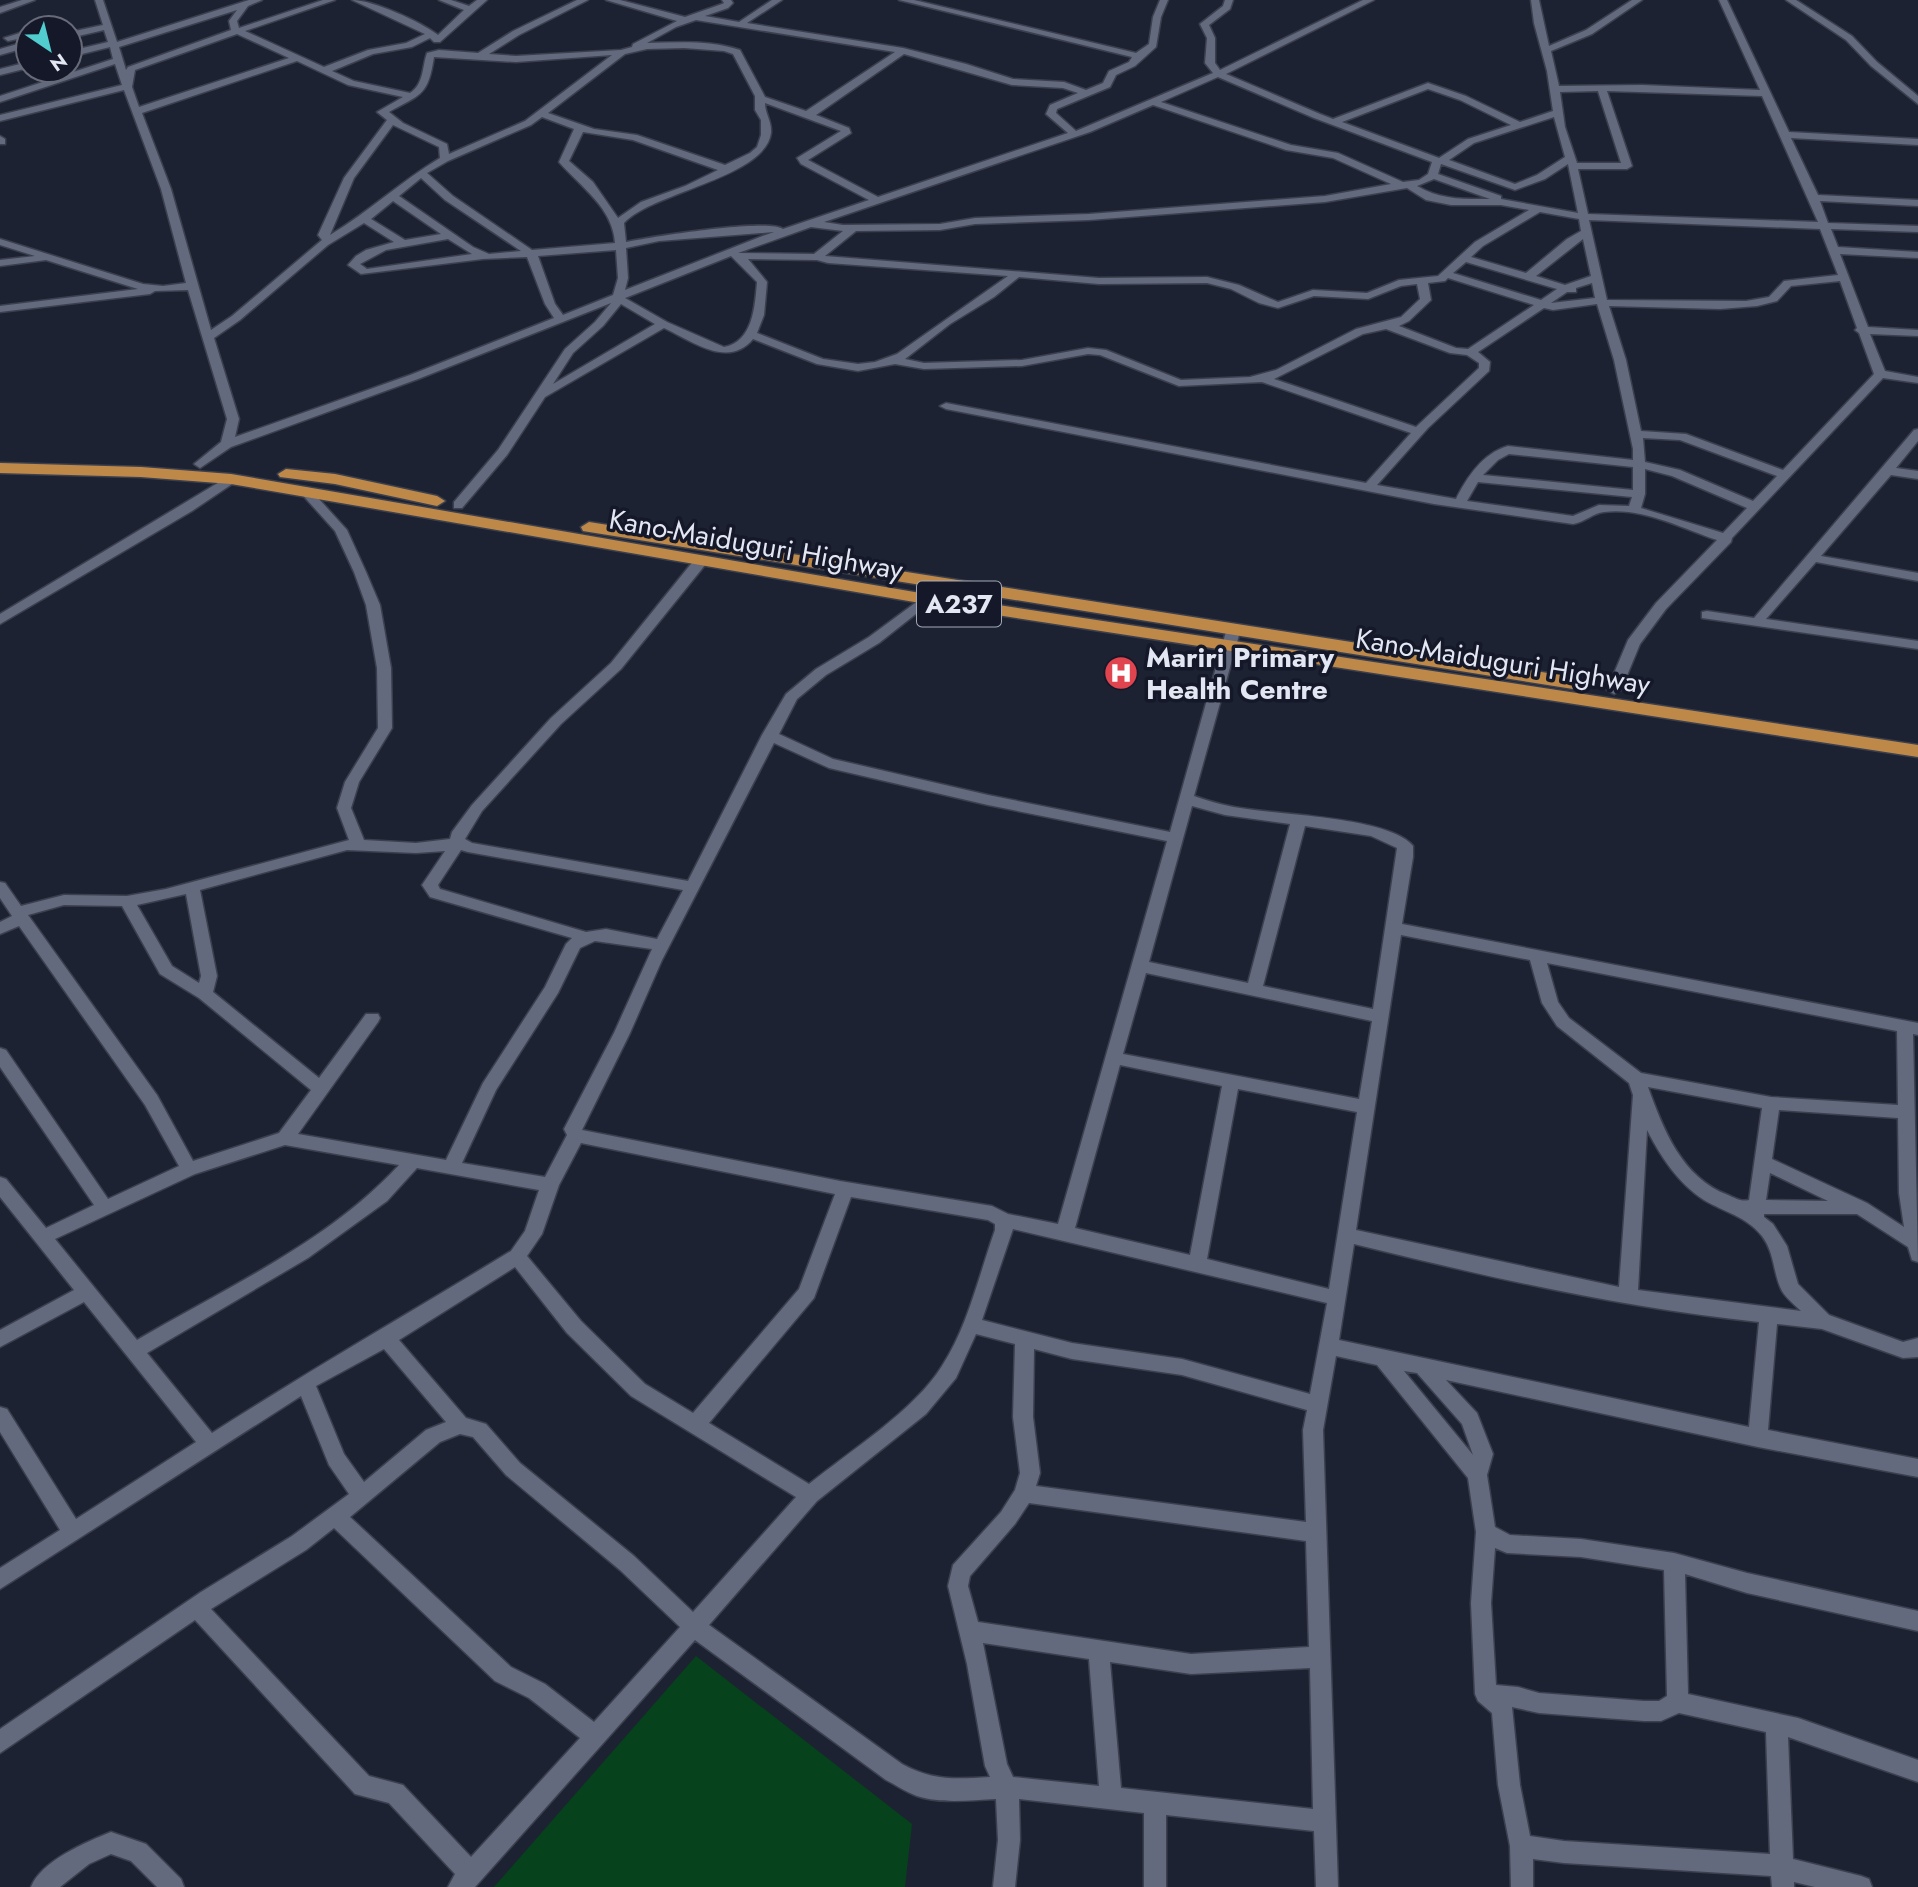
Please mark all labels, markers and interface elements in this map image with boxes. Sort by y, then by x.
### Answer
north arrow [14,14,84,84]
text: N [45,47,72,78]
street label: Kano-Maiduguri Highway [606,498,907,591]
road number: A237 [917,582,1001,626]
street label: Kano-Maiduguri Highway [1353,618,1654,705]
place label: Mariri Primary Health Centre [1146,637,1334,710]
hospital icon: Mariri Primary Health Centre [1102,654,1140,692]

